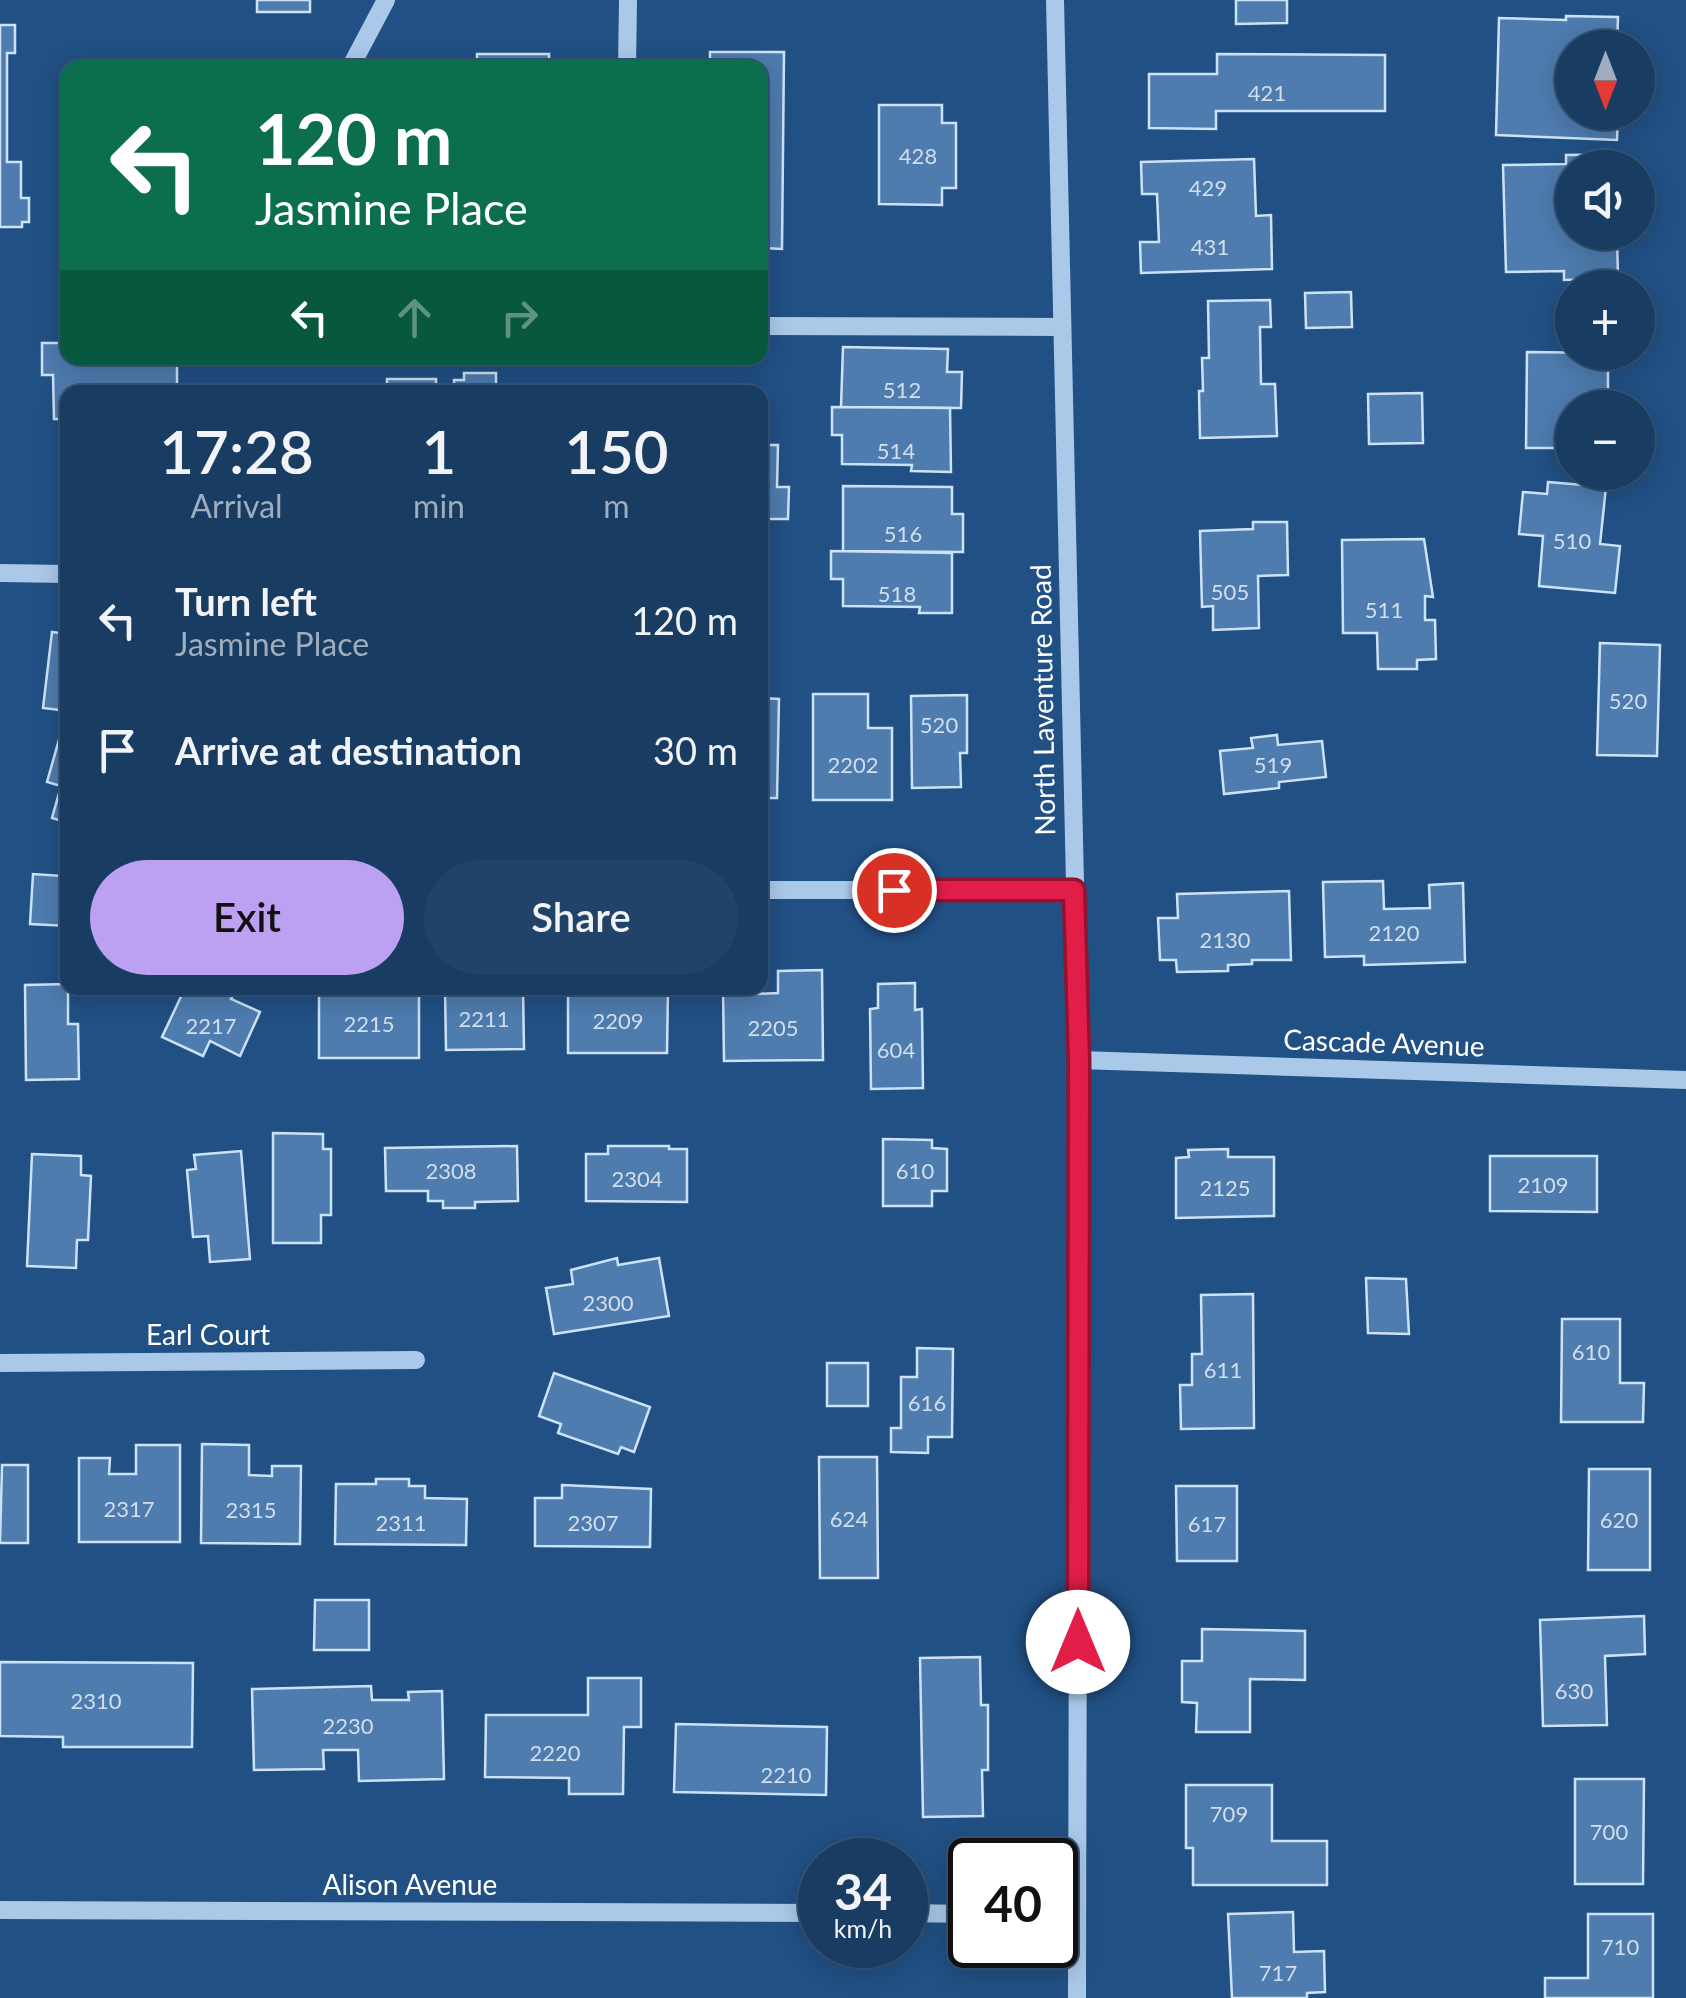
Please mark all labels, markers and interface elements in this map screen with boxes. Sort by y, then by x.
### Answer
north arrow [1555,30,1655,130]
map controls [1555,30,1655,490]
house number: 421 [1248,79,1286,106]
text: 120 m [255,96,452,180]
icon: left [90,100,220,230]
house number: 428 [899,142,937,169]
button: sound [1555,150,1655,250]
house number: 429 [1189,174,1227,201]
text: Jasmine Place [255,181,528,235]
house number: 431 [1191,233,1229,260]
button: + [1555,270,1655,370]
icon: left [282,290,337,345]
icon: ahead [387,290,442,345]
icon: right [492,290,547,345]
house number: 512 [883,376,921,403]
button: − [1555,390,1655,490]
text: 17:28 [159,415,314,487]
text: 1 [422,415,456,487]
text: 150 [564,415,669,487]
house number: 514 [877,437,915,464]
text: Arrival [190,486,283,525]
text: min [413,486,465,525]
text: m [603,486,630,525]
house number: 516 [884,520,922,547]
house number: 510 [1553,527,1591,554]
street label: North Laventure Road [1023,564,1061,836]
text: Turn left [175,578,317,624]
house number: 505 [1211,578,1249,605]
house number: 518 [878,580,916,607]
icon: left [90,593,145,648]
house number: 511 [1365,596,1403,623]
text: 120 m [631,597,738,643]
text: Jasmine Place [175,624,369,663]
house number: 520 [1609,687,1647,714]
house number: 520 [920,711,958,738]
icon: arrive [90,723,145,778]
text: Arrive at destination [175,727,522,773]
text: 30 m [653,727,738,773]
house number: 2202 [827,751,879,778]
house number: 519 [1254,751,1292,778]
pin [852,848,937,933]
button: Exit [90,860,404,975]
button: Share [424,860,738,975]
icon: arrive [867,863,922,918]
house number: 2120 [1368,919,1420,946]
house number: 2130 [1199,926,1251,953]
house number: 2211 [458,1005,510,1032]
house number: 2209 [592,1007,644,1034]
house number: 2215 [343,1010,395,1037]
house number: 2217 [185,1012,237,1039]
house number: 2205 [747,1014,799,1041]
street label: Cascade Avenue [1283,1021,1485,1063]
house number: 604 [877,1036,915,1063]
house number: 2308 [425,1157,477,1184]
house number: 610 [896,1157,934,1184]
house number: 2304 [611,1165,663,1192]
house number: 2109 [1517,1171,1569,1198]
house number: 2125 [1199,1174,1251,1201]
house number: 2300 [582,1289,634,1316]
street label: Earl Court [146,1317,270,1351]
house number: 610 [1572,1338,1610,1365]
house number: 611 [1204,1356,1242,1383]
house number: 616 [908,1389,946,1416]
house number: 2317 [103,1495,155,1522]
house number: 2315 [225,1496,277,1523]
house number: 624 [830,1505,868,1532]
house number: 620 [1600,1506,1638,1533]
house number: 2311 [375,1509,427,1536]
house number: 2307 [567,1509,619,1536]
house number: 617 [1188,1510,1226,1537]
position arrow [1026,1590,1130,1694]
house number: 630 [1555,1677,1593,1704]
house number: 2310 [70,1687,122,1714]
house number: 2230 [322,1712,374,1739]
house number: 2220 [529,1739,581,1766]
house number: 2210 [760,1761,812,1788]
house number: 709 [1210,1800,1248,1827]
house number: 700 [1590,1818,1628,1845]
speed limit sign: 40 [948,1838,1078,1968]
text: 34 [834,1861,892,1921]
street label: Alison Avenue [323,1867,497,1901]
text: km/h [834,1913,892,1943]
house number: 710 [1601,1933,1639,1960]
house number: 717 [1259,1959,1297,1986]

